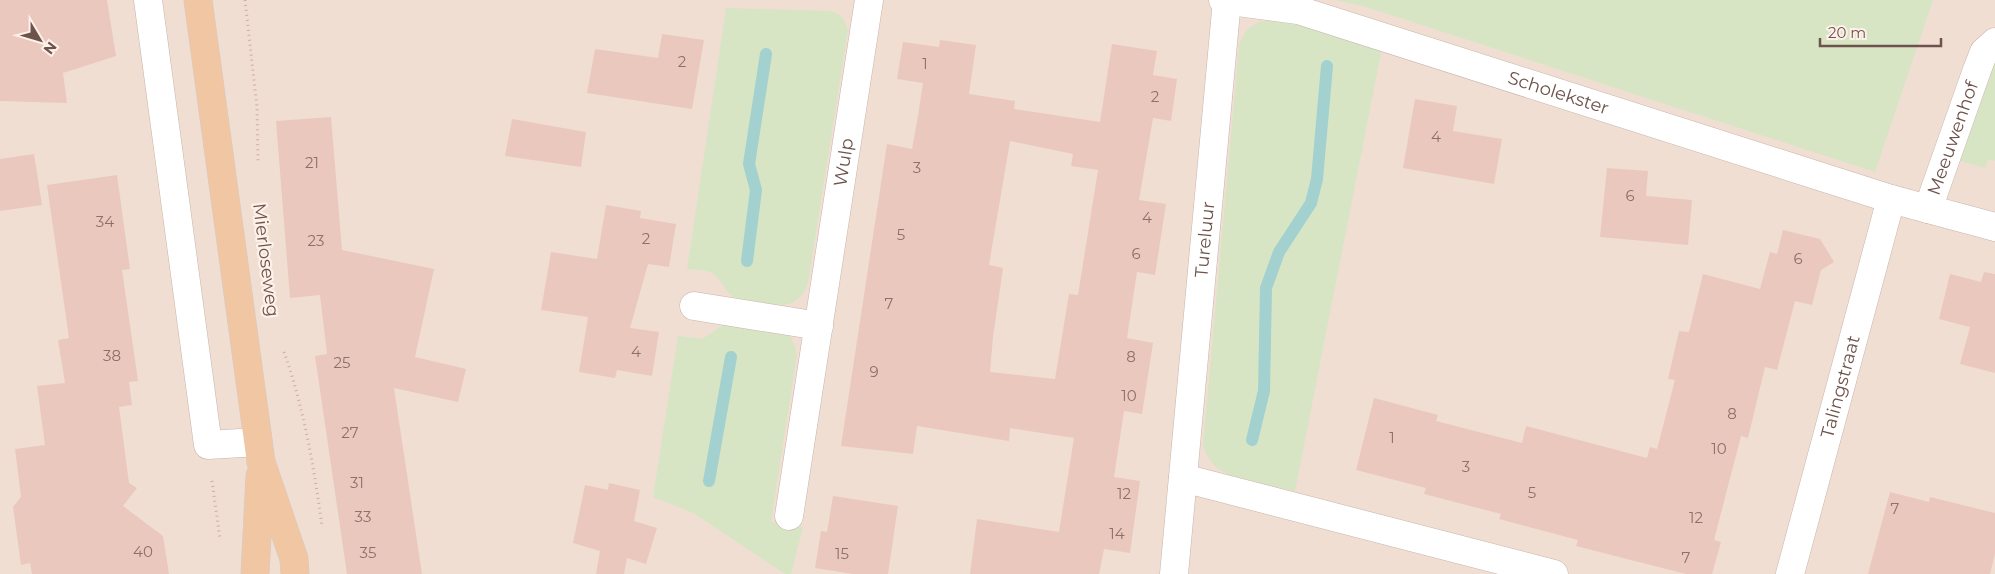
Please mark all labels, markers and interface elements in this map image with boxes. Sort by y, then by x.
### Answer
north arrow [15,15,65,65]
scale bar [1820,15,1941,47]
text: 20 m [1828,23,1866,42]
text: N [40,38,61,58]
house number: 2 [678,52,686,71]
house number: 1 [922,54,928,73]
street label: Scholekster [1505,67,1612,119]
street label: Meeuwenhof [1923,78,1983,198]
house number: 2 [1151,87,1159,106]
house number: 4 [1431,127,1441,146]
street label: Wulp [829,137,858,188]
house number: 21 [305,153,319,172]
house number: 3 [913,158,921,177]
house number: 6 [1625,186,1635,205]
street label: Tureluur [1190,200,1219,278]
street label: Mierloseweg [248,202,284,318]
house number: 4 [1142,208,1152,227]
house number: 34 [96,212,114,231]
house number: 5 [897,225,905,244]
house number: 2 [642,229,650,248]
house number: 23 [308,231,324,250]
house number: 6 [1131,244,1141,263]
house number: 6 [1793,249,1803,268]
house number: 7 [885,294,894,313]
street label: Talingstraat [1816,333,1865,441]
house number: 4 [631,342,641,361]
house number: 38 [103,346,121,365]
house number: 8 [1126,347,1136,366]
house number: 25 [333,353,351,372]
house number: 9 [869,362,879,381]
house number: 10 [1121,386,1137,405]
house number: 8 [1727,404,1737,423]
house number: 27 [341,423,359,442]
house number: 1 [1389,428,1395,447]
house number: 10 [1711,439,1727,458]
house number: 3 [1462,457,1470,476]
house number: 31 [350,473,364,492]
house number: 5 [1528,483,1536,502]
house number: 12 [1117,484,1131,503]
house number: 7 [1891,499,1900,518]
house number: 33 [355,507,371,526]
house number: 12 [1689,508,1703,527]
house number: 14 [1109,524,1125,543]
house number: 40 [133,542,153,561]
house number: 35 [360,543,376,562]
house number: 15 [835,544,849,563]
house number: 7 [1682,548,1691,567]

